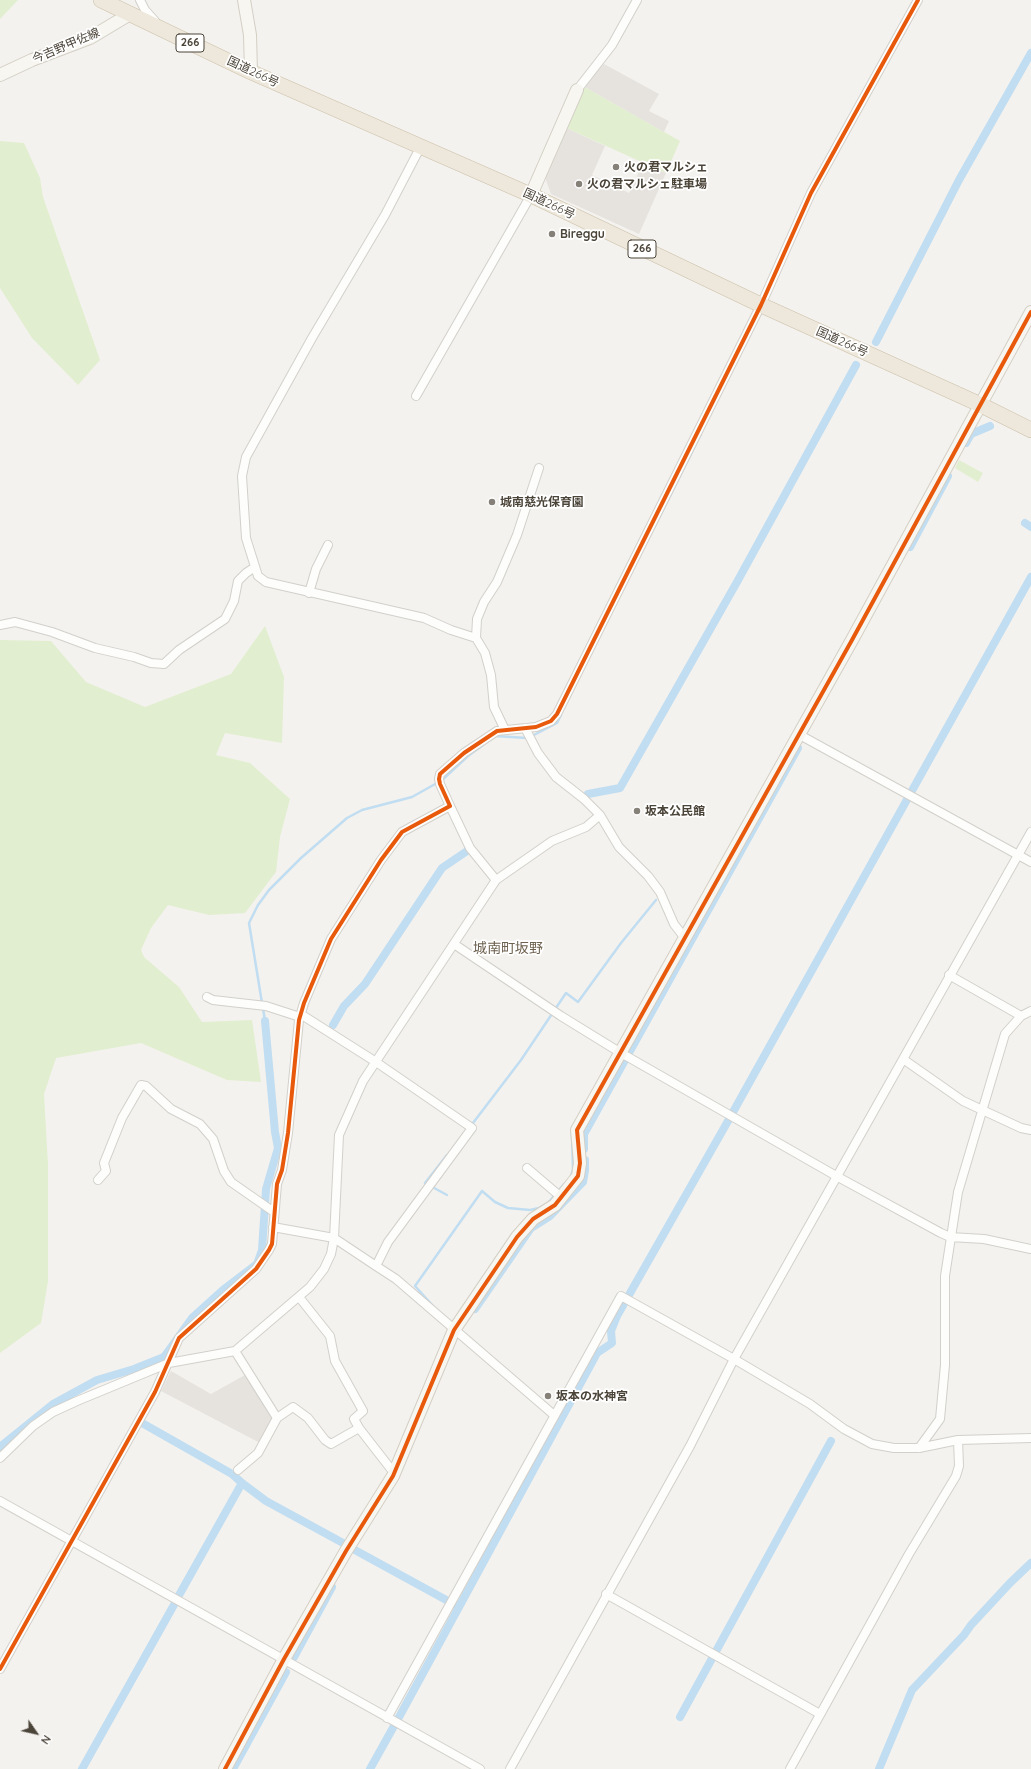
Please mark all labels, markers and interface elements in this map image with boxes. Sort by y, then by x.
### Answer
street label: 今吉野甲佐線 [30,25,102,67]
road number: 266 [176,34,204,52]
street label: 国道266号 [225,54,281,90]
place label: 火の君マルシェ [624,160,708,174]
marker: 火の君マルシェ [611,162,621,172]
place label: 火の君マルシェ駐車場 [587,177,707,191]
marker: 火の君マルシェ駐車場 [574,179,584,189]
street label: 国道266号 [521,186,577,222]
place label: Bireggu [560,227,605,241]
marker: Bireggu [547,229,557,239]
road number: 266 [628,240,656,258]
street label: 国道266号 [814,324,870,360]
place label: 城南慈光保育園 [500,495,584,509]
marker: 城南慈光保育園 [487,497,497,507]
place label: 坂本公民館 [645,804,705,818]
marker: 坂本公民館 [632,806,642,816]
district label: 城南町坂野 [473,941,543,957]
place label: 坂本の水神宮 [556,1389,628,1403]
marker: 坂本の水神宮 [543,1391,553,1401]
north arrow [16,1713,56,1753]
text: N [38,1732,54,1747]

